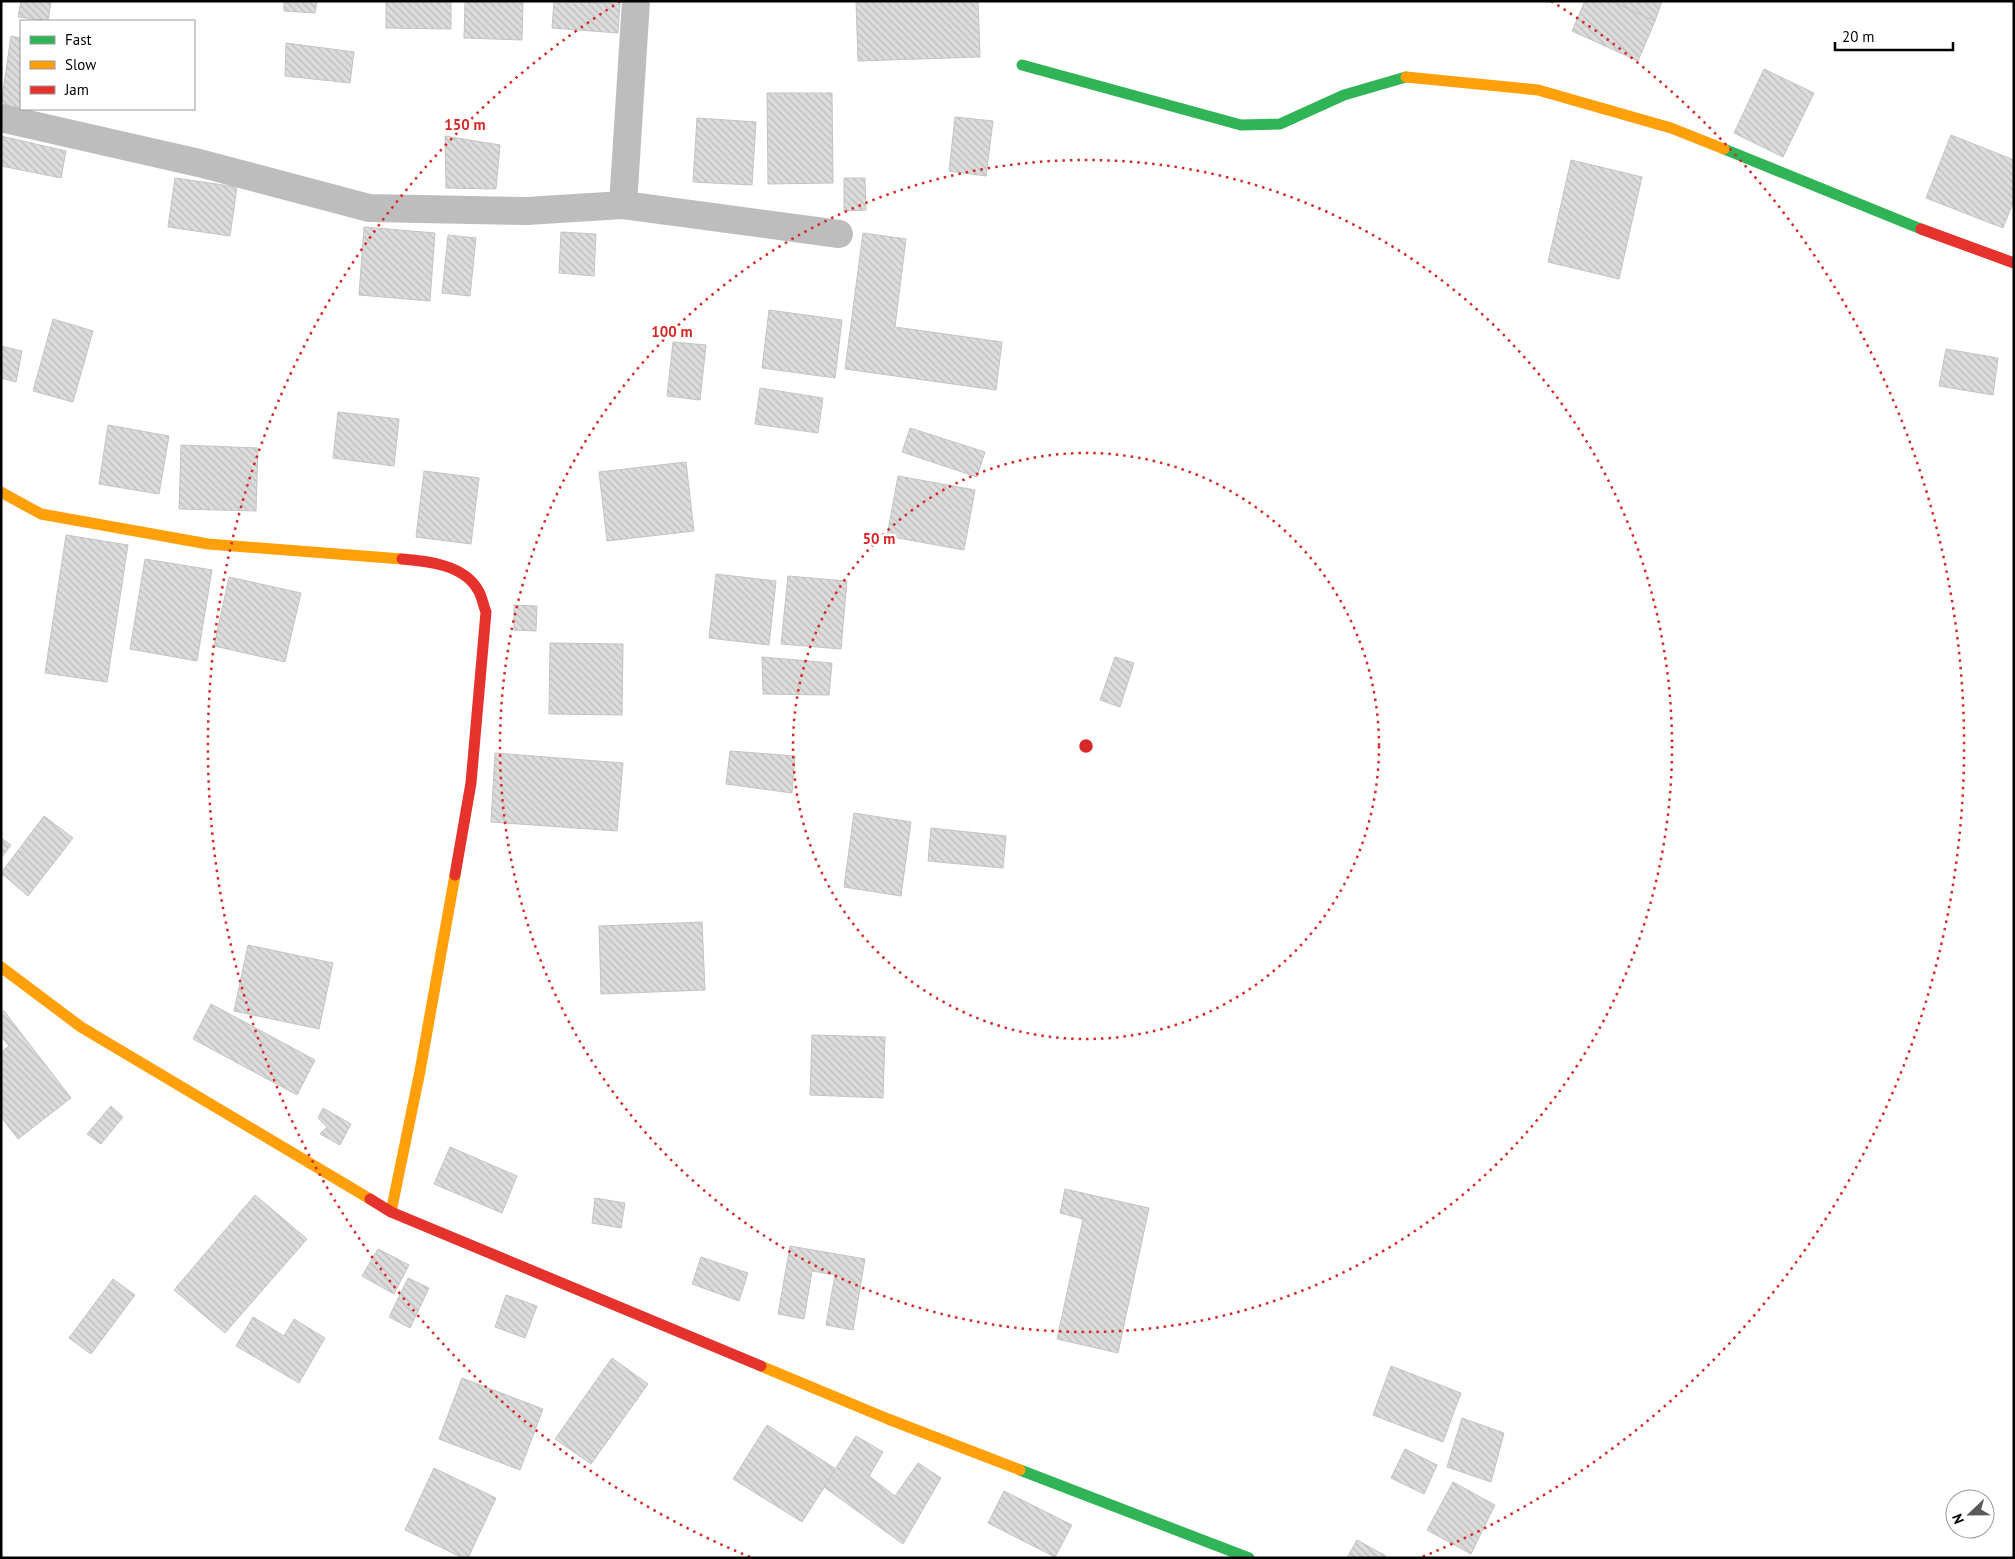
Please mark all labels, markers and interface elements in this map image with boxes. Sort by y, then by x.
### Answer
legend [20,20,195,110]
scale bar [1835,20,1952,52]
text: 20 m [1842,27,1875,46]
text: Fast [65,30,92,49]
text: Slow [65,55,96,74]
text: Jam [64,80,89,99]
text: 150 m [444,115,486,134]
text: 100 m [651,322,693,341]
text: 50 m [863,529,895,548]
centre of rings [1077,737,1095,755]
north arrow [1945,1489,1995,1539]
text: N [1948,1511,1968,1527]

